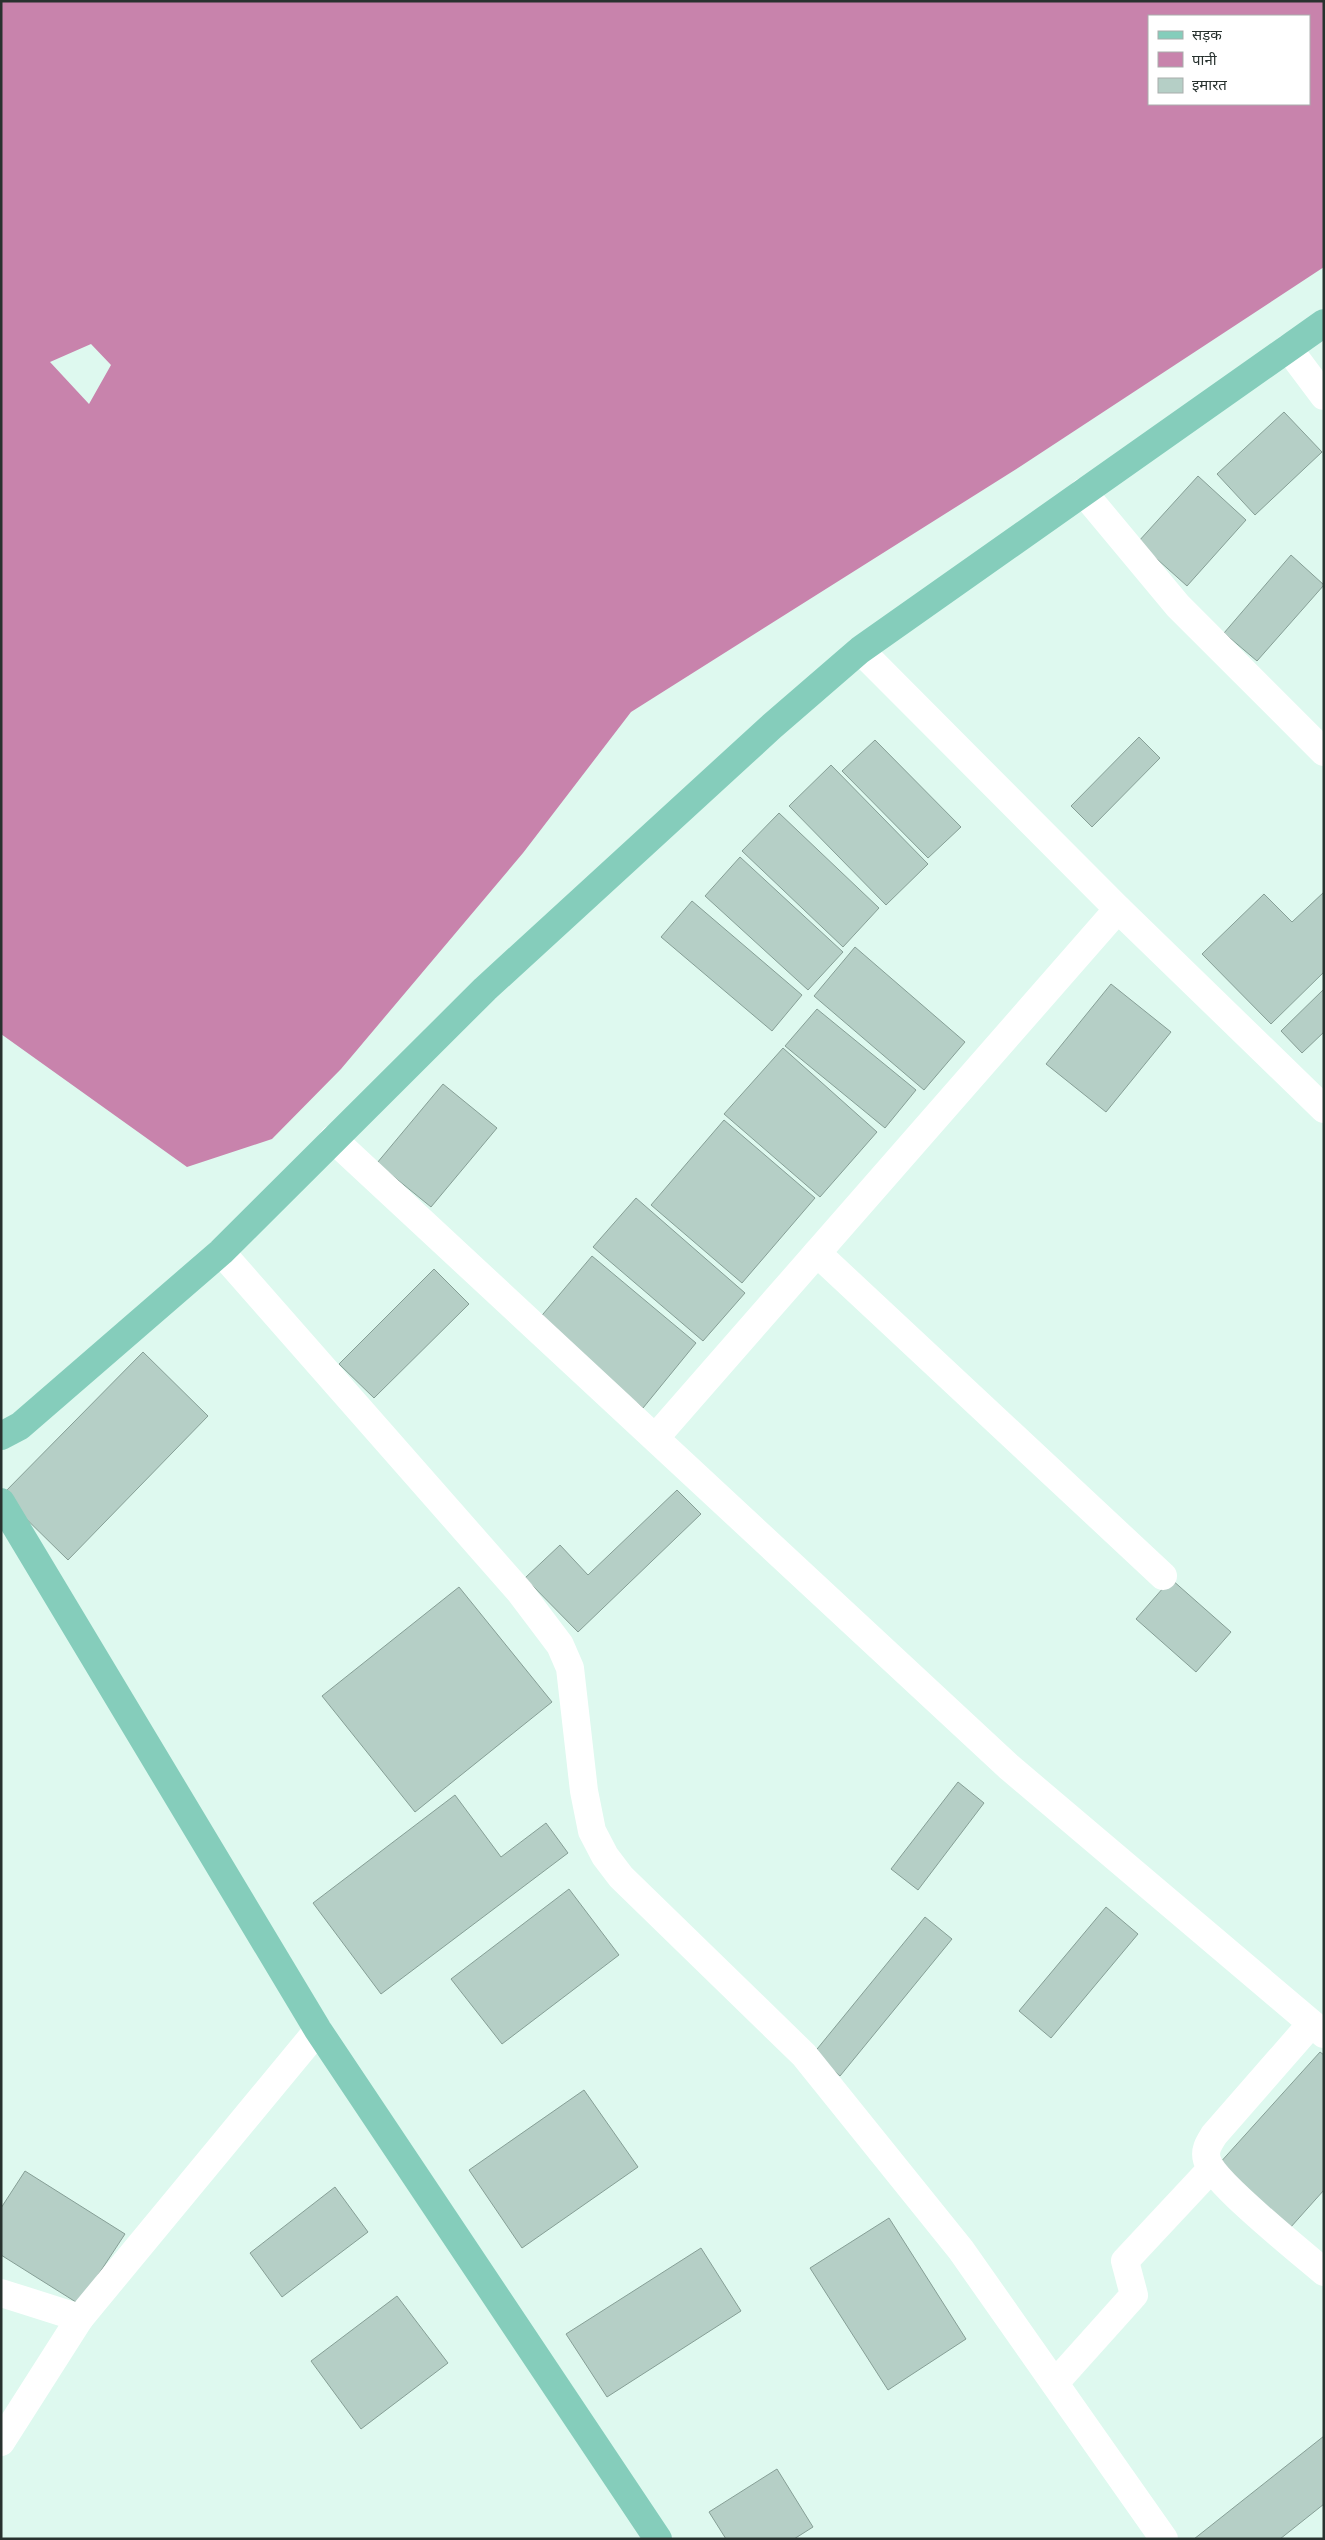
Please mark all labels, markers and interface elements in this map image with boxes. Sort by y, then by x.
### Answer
legend [1148,15,1310,105]
text: सड़क [1192,26,1222,45]
text: पानी [1192,51,1218,70]
text: इमारत [1192,76,1227,95]

